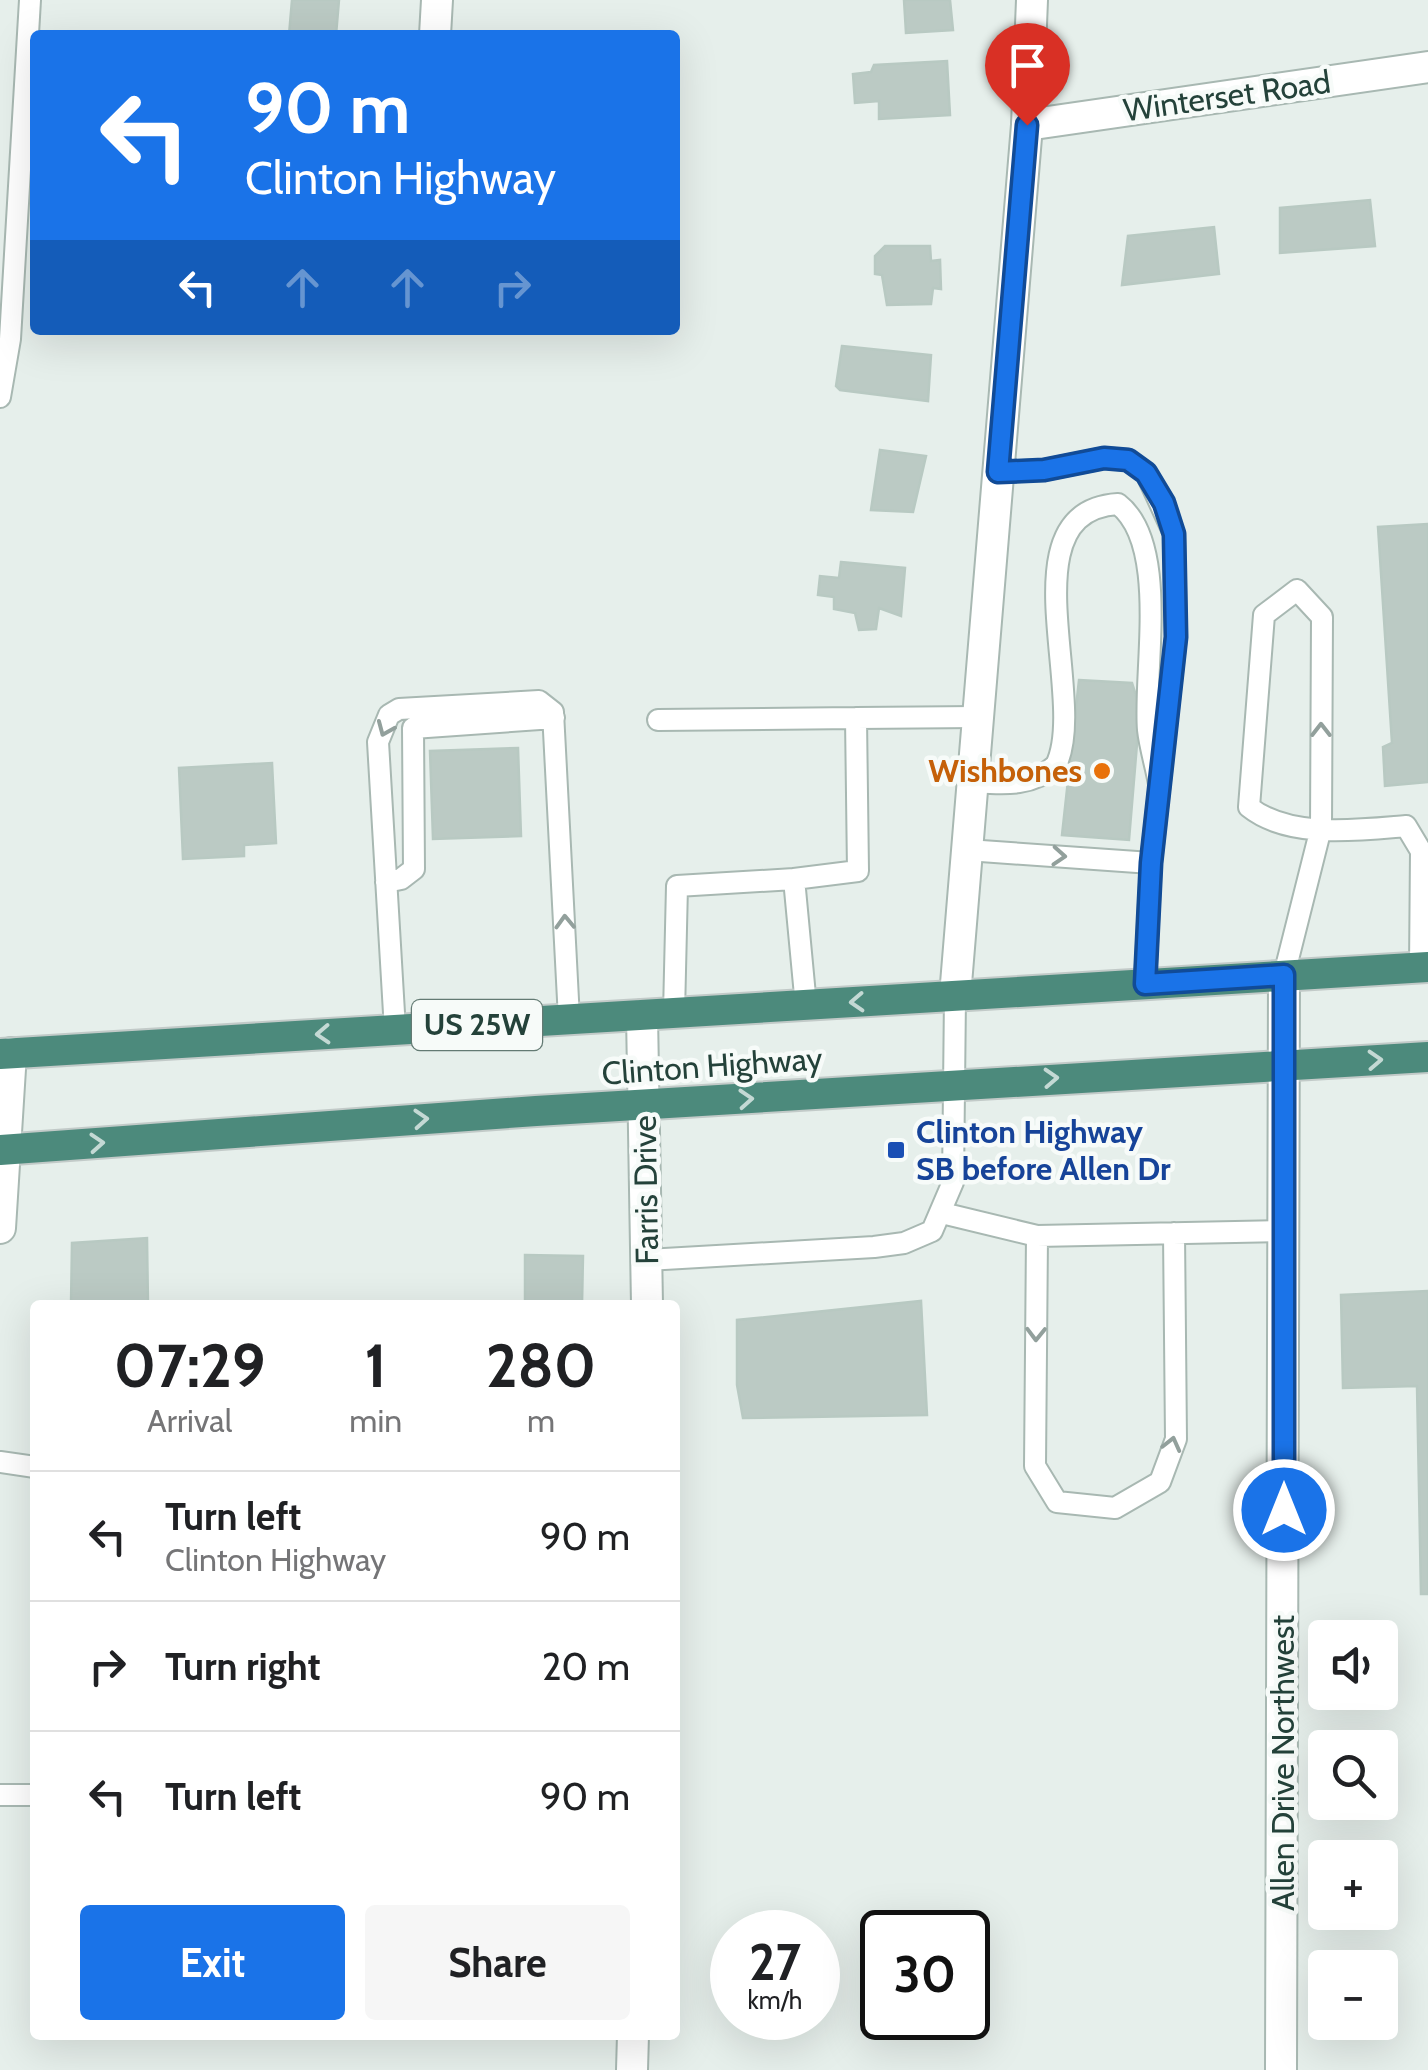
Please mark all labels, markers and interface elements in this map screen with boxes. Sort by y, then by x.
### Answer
pin [985,23,1070,126]
icon: arrive [1000,38,1055,93]
street label: Winterset Road [1121,62,1333,129]
text: 90 m [245,65,410,151]
icon: left [80,70,210,200]
text: Clinton Highway [245,151,556,205]
icon: left [170,260,225,315]
icon: ahead [275,260,330,315]
icon: ahead [380,260,435,315]
icon: right [485,260,540,315]
one-way arrow [377,718,397,736]
one-way arrow [1310,722,1332,738]
place label: Wishbones [928,751,1082,790]
marker: Wishbones [1091,760,1113,782]
one-way arrow [1051,845,1067,866]
one-way arrow [554,913,575,929]
one-way arrow [849,991,865,1012]
road number: US 25W [412,1000,542,1050]
one-way arrow [315,1023,331,1044]
street label: Clinton Highway [600,1038,824,1093]
one-way arrow [1368,1050,1384,1071]
one-way arrow [1043,1068,1059,1089]
one-way arrow [738,1089,754,1111]
one-way arrow [414,1109,430,1130]
place label: Clinton Highway SB before Allen Dr [916,1112,1171,1188]
street label: Farris Drive [625,1115,666,1265]
one-way arrow [90,1132,106,1154]
marker: Clinton Highway SB before Allen Dr [885,1139,907,1161]
one-way arrow [1025,1326,1047,1342]
text: 07:29 [114,1329,266,1402]
text: 1 [365,1329,387,1402]
text: 280 [486,1329,596,1402]
text: Arrival [147,1401,232,1440]
text: min [349,1401,402,1440]
text: m [527,1401,555,1440]
one-way arrow [1160,1435,1181,1452]
position arrow [1232,1458,1336,1562]
text: Turn left [165,1493,301,1540]
icon: left [80,1509,135,1564]
text: 90 m [540,1513,630,1560]
text: Clinton Highway [165,1540,386,1579]
street label: Allen Drive Northwest [1263,1615,1302,1911]
map controls [1308,1620,1398,2040]
button: sound [1308,1620,1398,1710]
icon: right [80,1639,135,1694]
text: Turn right [165,1643,321,1690]
text: 20 m [542,1643,630,1690]
button: search [1308,1730,1398,1820]
icon: left [80,1769,135,1824]
text: Turn left [165,1773,301,1820]
text: 90 m [540,1773,630,1820]
button: + [1308,1840,1398,1930]
button: Exit [80,1905,345,2020]
button: Share [365,1905,630,2020]
speed limit sign: 30 [860,1910,990,2040]
text: 27 [749,1932,801,1993]
button: − [1308,1950,1398,2040]
text: km/h [748,1985,802,2015]

